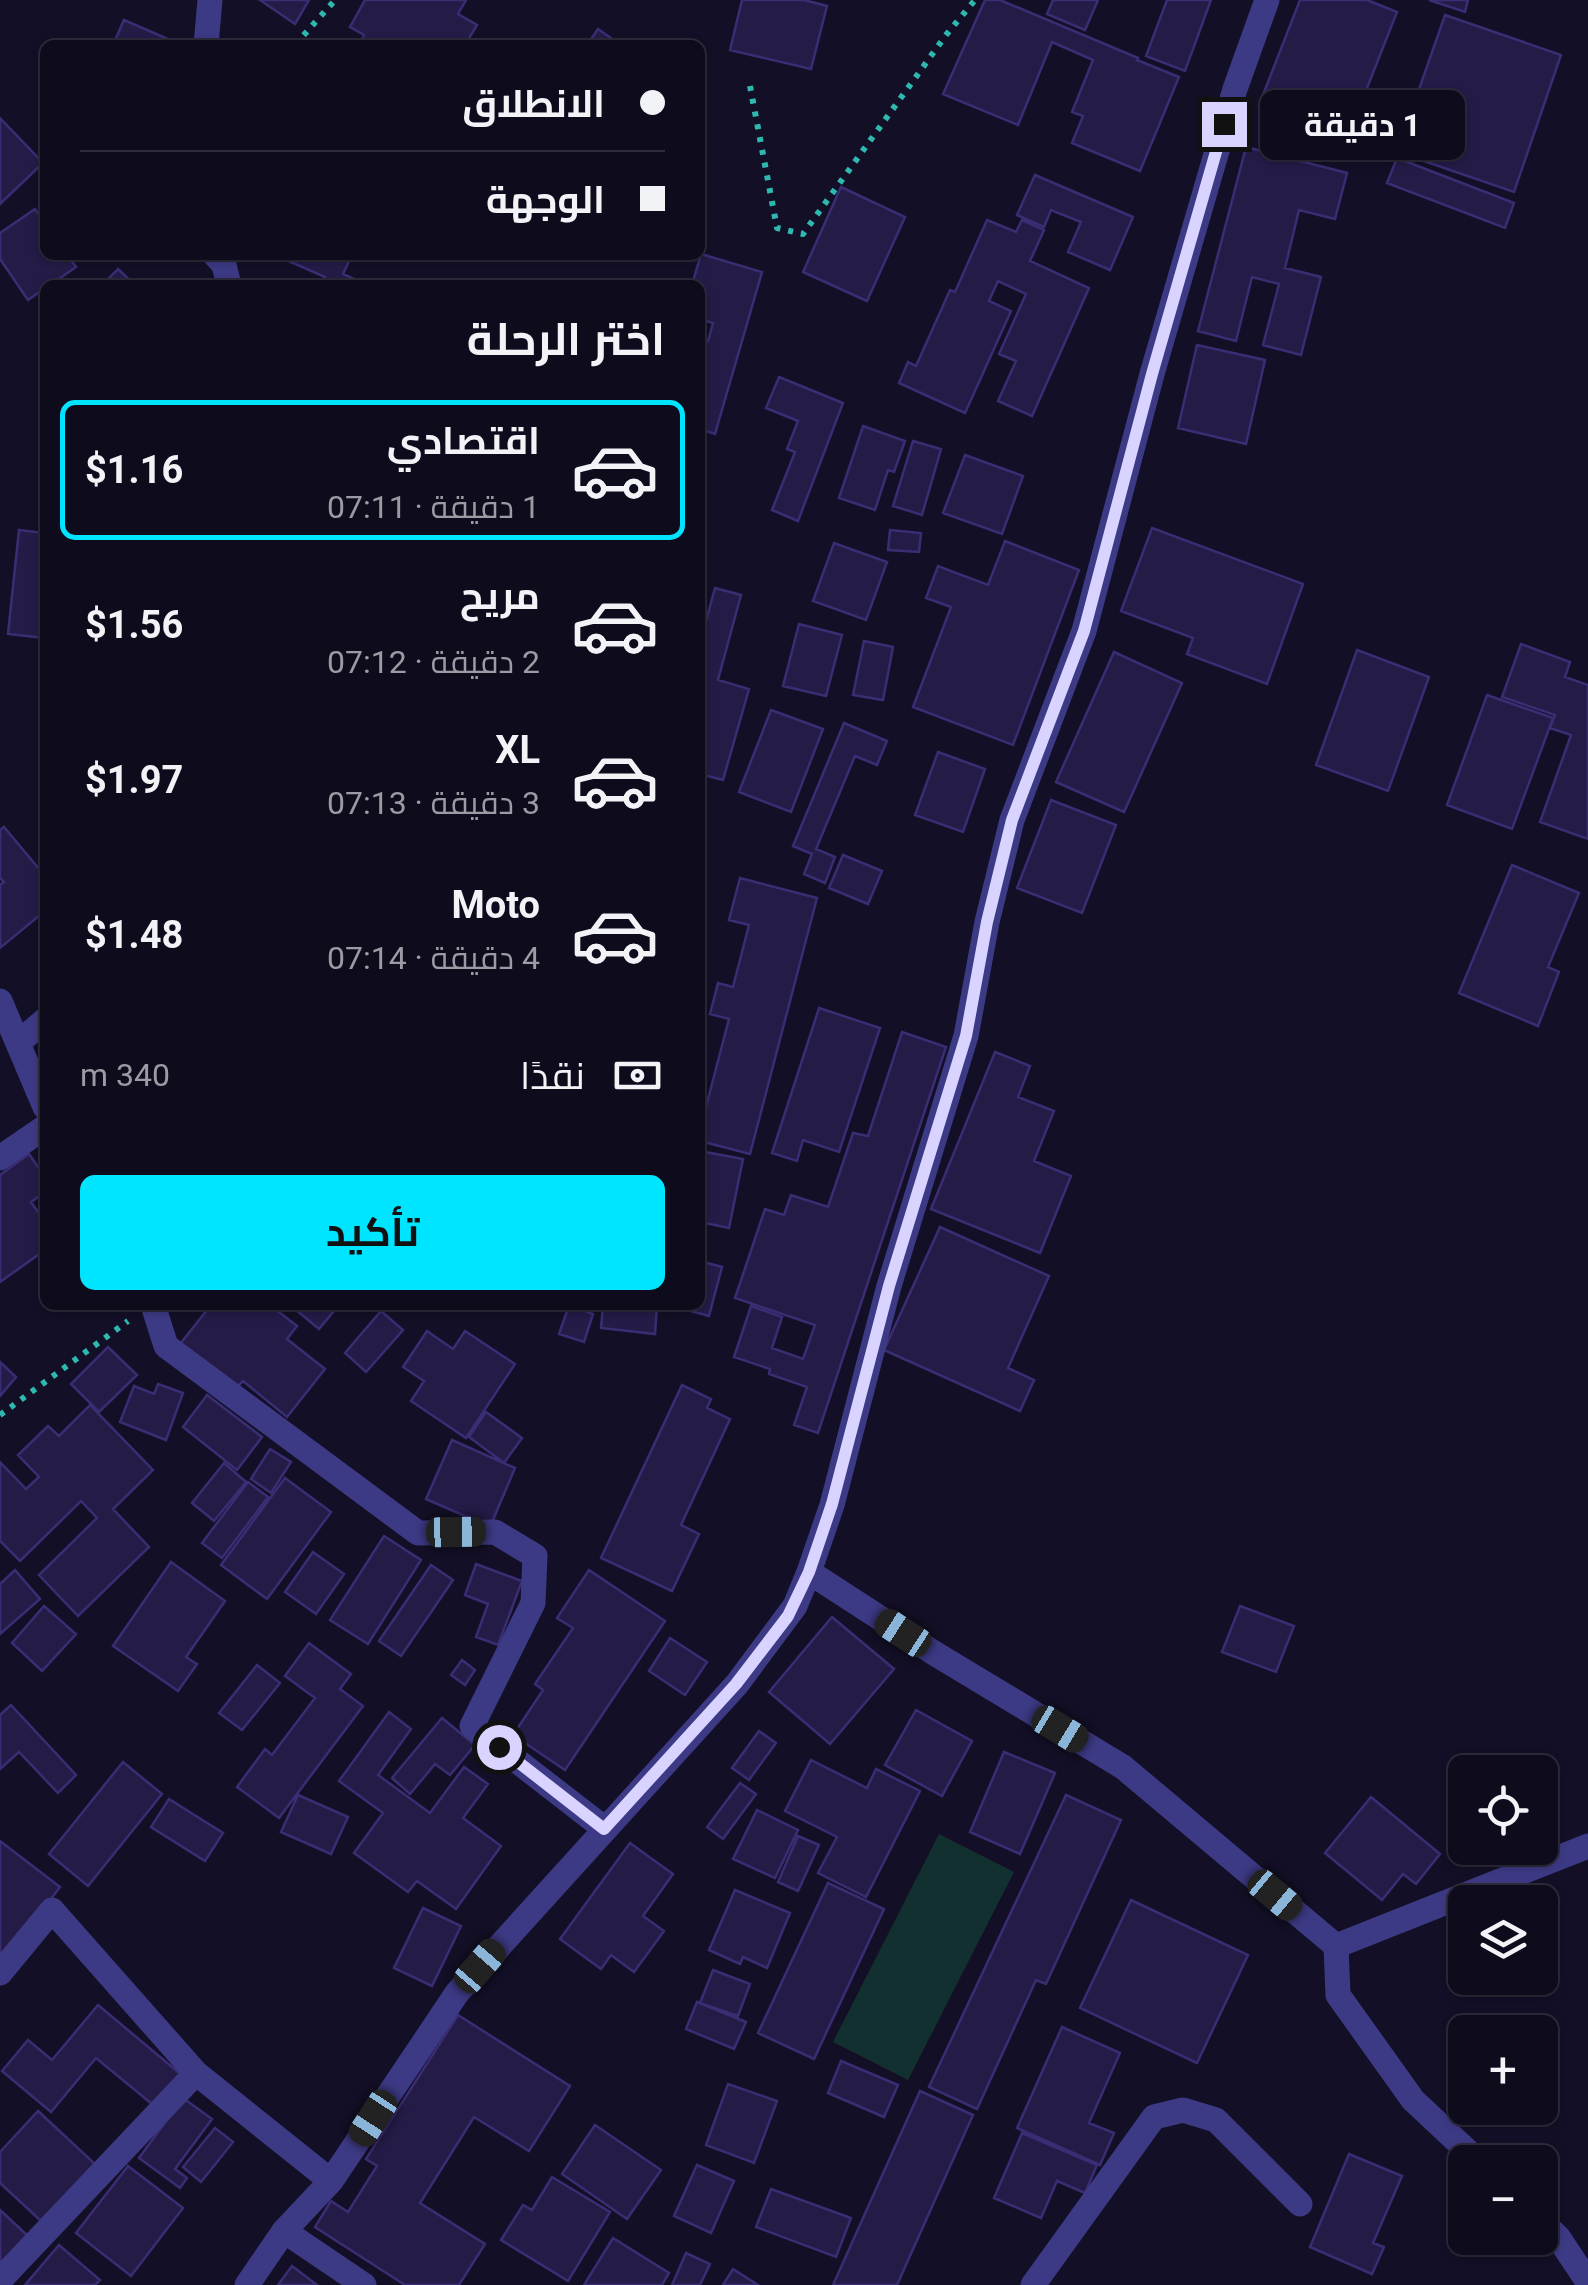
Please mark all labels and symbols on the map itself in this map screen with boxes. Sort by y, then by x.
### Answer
callout: 1 دقيقة [1259,89,1464,159]
route end [1202,102,1247,147]
car [426,1516,486,1548]
car [870,1604,936,1662]
car [1027,1701,1093,1757]
route start [477,1725,522,1770]
car [1242,1864,1308,1926]
car [449,1934,511,1998]
car [344,2085,402,2151]

